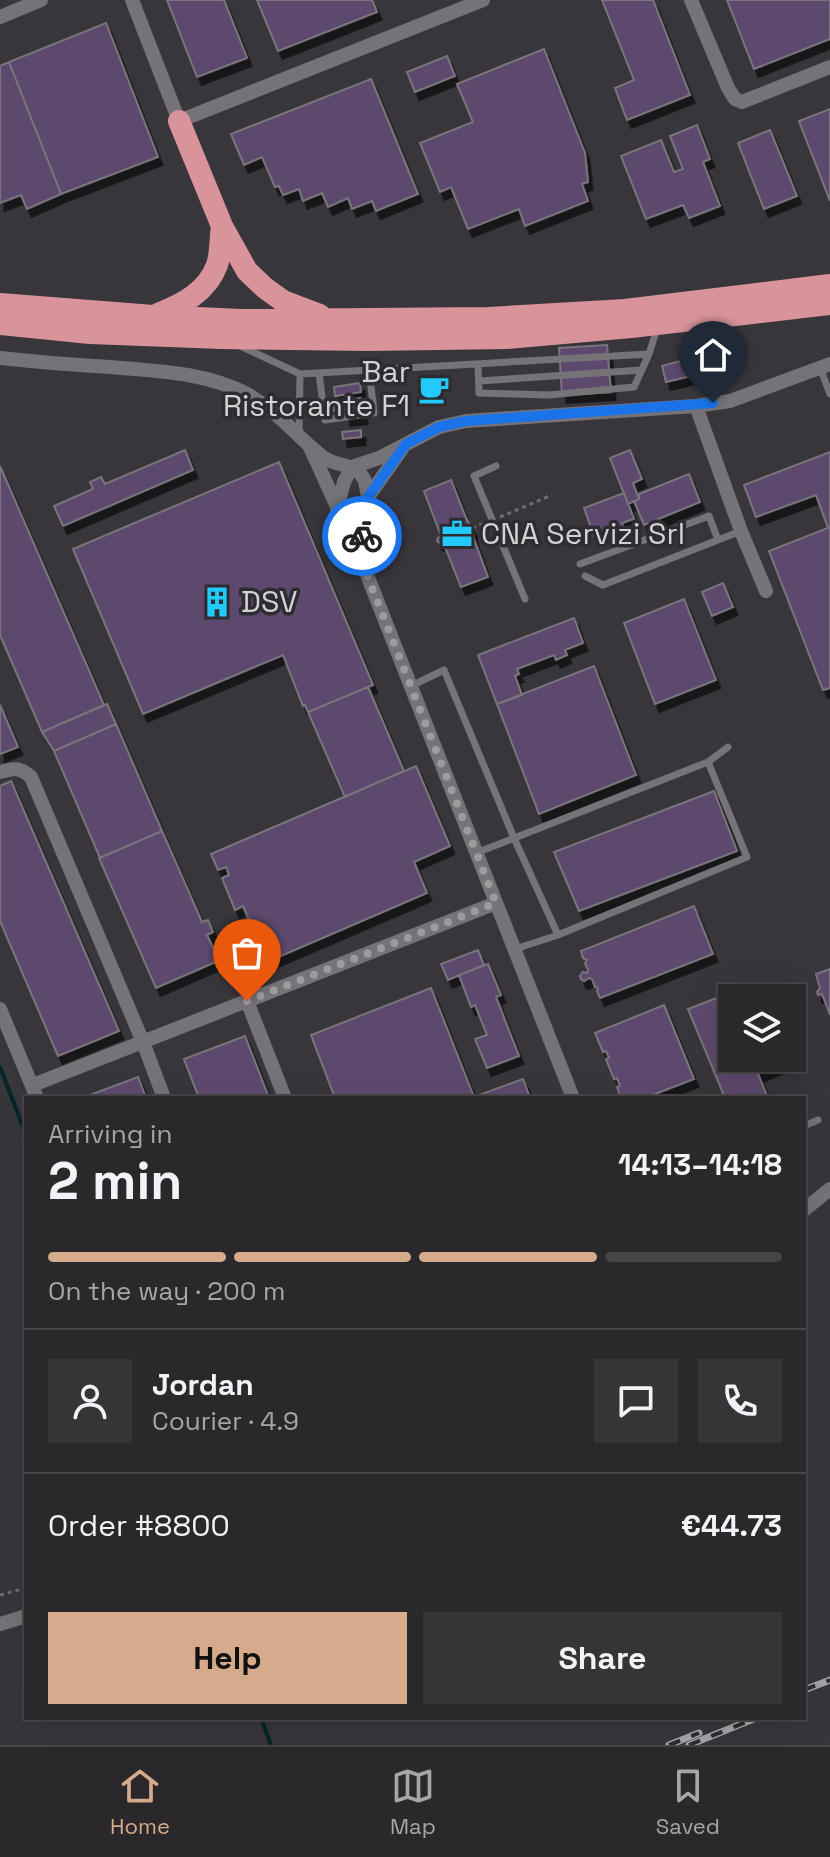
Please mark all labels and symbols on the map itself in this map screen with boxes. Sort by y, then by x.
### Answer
pin [679,321,747,403]
place label: Bar Ristorante F1 [223,352,410,425]
cafe icon: Bar Ristorante F1 [417,372,451,406]
courier [322,496,402,576]
place label: CNA Servizi Srl [481,514,685,553]
office icon: CNA Servizi Srl [440,517,474,551]
place label: DSV [241,582,297,621]
building icon: DSV [200,585,234,619]
pin [213,919,281,1001]

